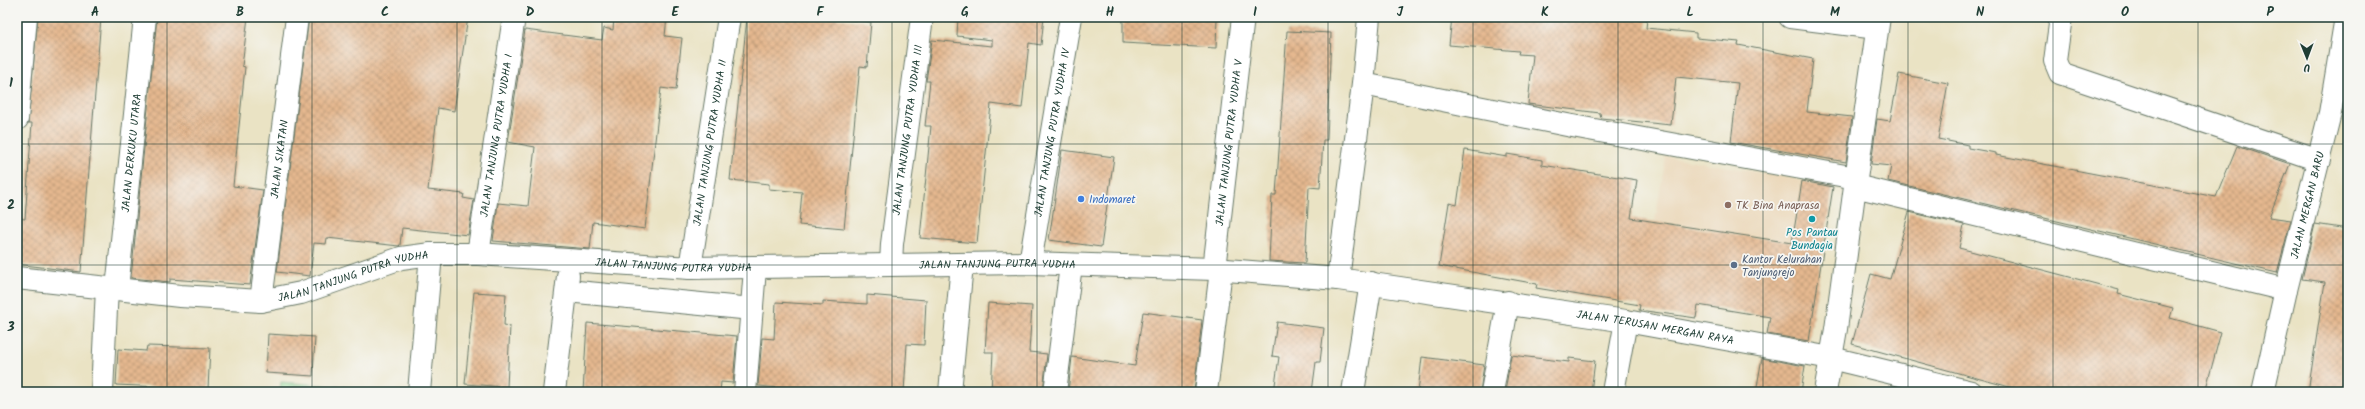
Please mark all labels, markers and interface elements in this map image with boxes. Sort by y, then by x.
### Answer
text: A [91,2,99,23]
text: B [236,2,244,23]
text: C [381,2,389,23]
text: D [526,2,535,23]
text: E [671,2,679,23]
text: F [816,2,824,23]
text: G [961,2,969,23]
text: H [1106,2,1115,23]
text: I [1253,2,1257,23]
text: J [1397,2,1404,23]
text: K [1541,2,1549,23]
text: L [1686,2,1694,23]
text: M [1830,2,1840,23]
text: N [1976,2,1985,23]
text: O [2121,2,2129,23]
text: P [2266,2,2274,23]
north arrow [2287,38,2327,78]
street label: JALAN TANJUNG PUTRA YUDHA III [888,44,928,216]
street label: JALAN TANJUNG PUTRA YUDHA IV [1030,46,1076,219]
street label: JALAN TANJUNG PUTRA YUDHA I [476,53,518,218]
street label: JALAN TANJUNG PUTRA YUDHA II [689,58,732,227]
street label: JALAN TANJUNG PUTRA YUDHA V [1211,58,1248,227]
text: U [2303,58,2311,76]
text: 1 [9,73,13,94]
street label: JALAN DERKUKU UTARA [117,92,147,213]
street label: JALAN SIKATAN [266,118,294,200]
street label: JALAN MERGAN BARU [2286,149,2330,261]
place label: Indomaret [1089,191,1136,209]
marker: Indomaret [1076,194,1086,204]
text: 2 [7,195,15,216]
place label: TK Bina Anaprasa [1736,197,1819,215]
marker: TK Bina Anaprasa [1723,200,1733,210]
marker: Pos Pantau Bundagia [1807,214,1817,224]
place label: Pos Pantau Bundagia [1786,224,1839,255]
street label: JALAN TANJUNG PUTRA YUDHA [276,246,430,307]
place label: Kantor Kelurahan Tanjungrejo [1742,251,1822,282]
street label: JALAN TANJUNG PUTRA YUDHA [594,254,752,278]
street label: JALAN TANJUNG PUTRA YUDHA [919,255,1076,275]
marker: Kantor Kelurahan Tanjungrejo [1729,260,1739,270]
street label: JALAN TERUSAN MERGAN RAYA [1575,306,1735,350]
text: 3 [6,317,15,338]

